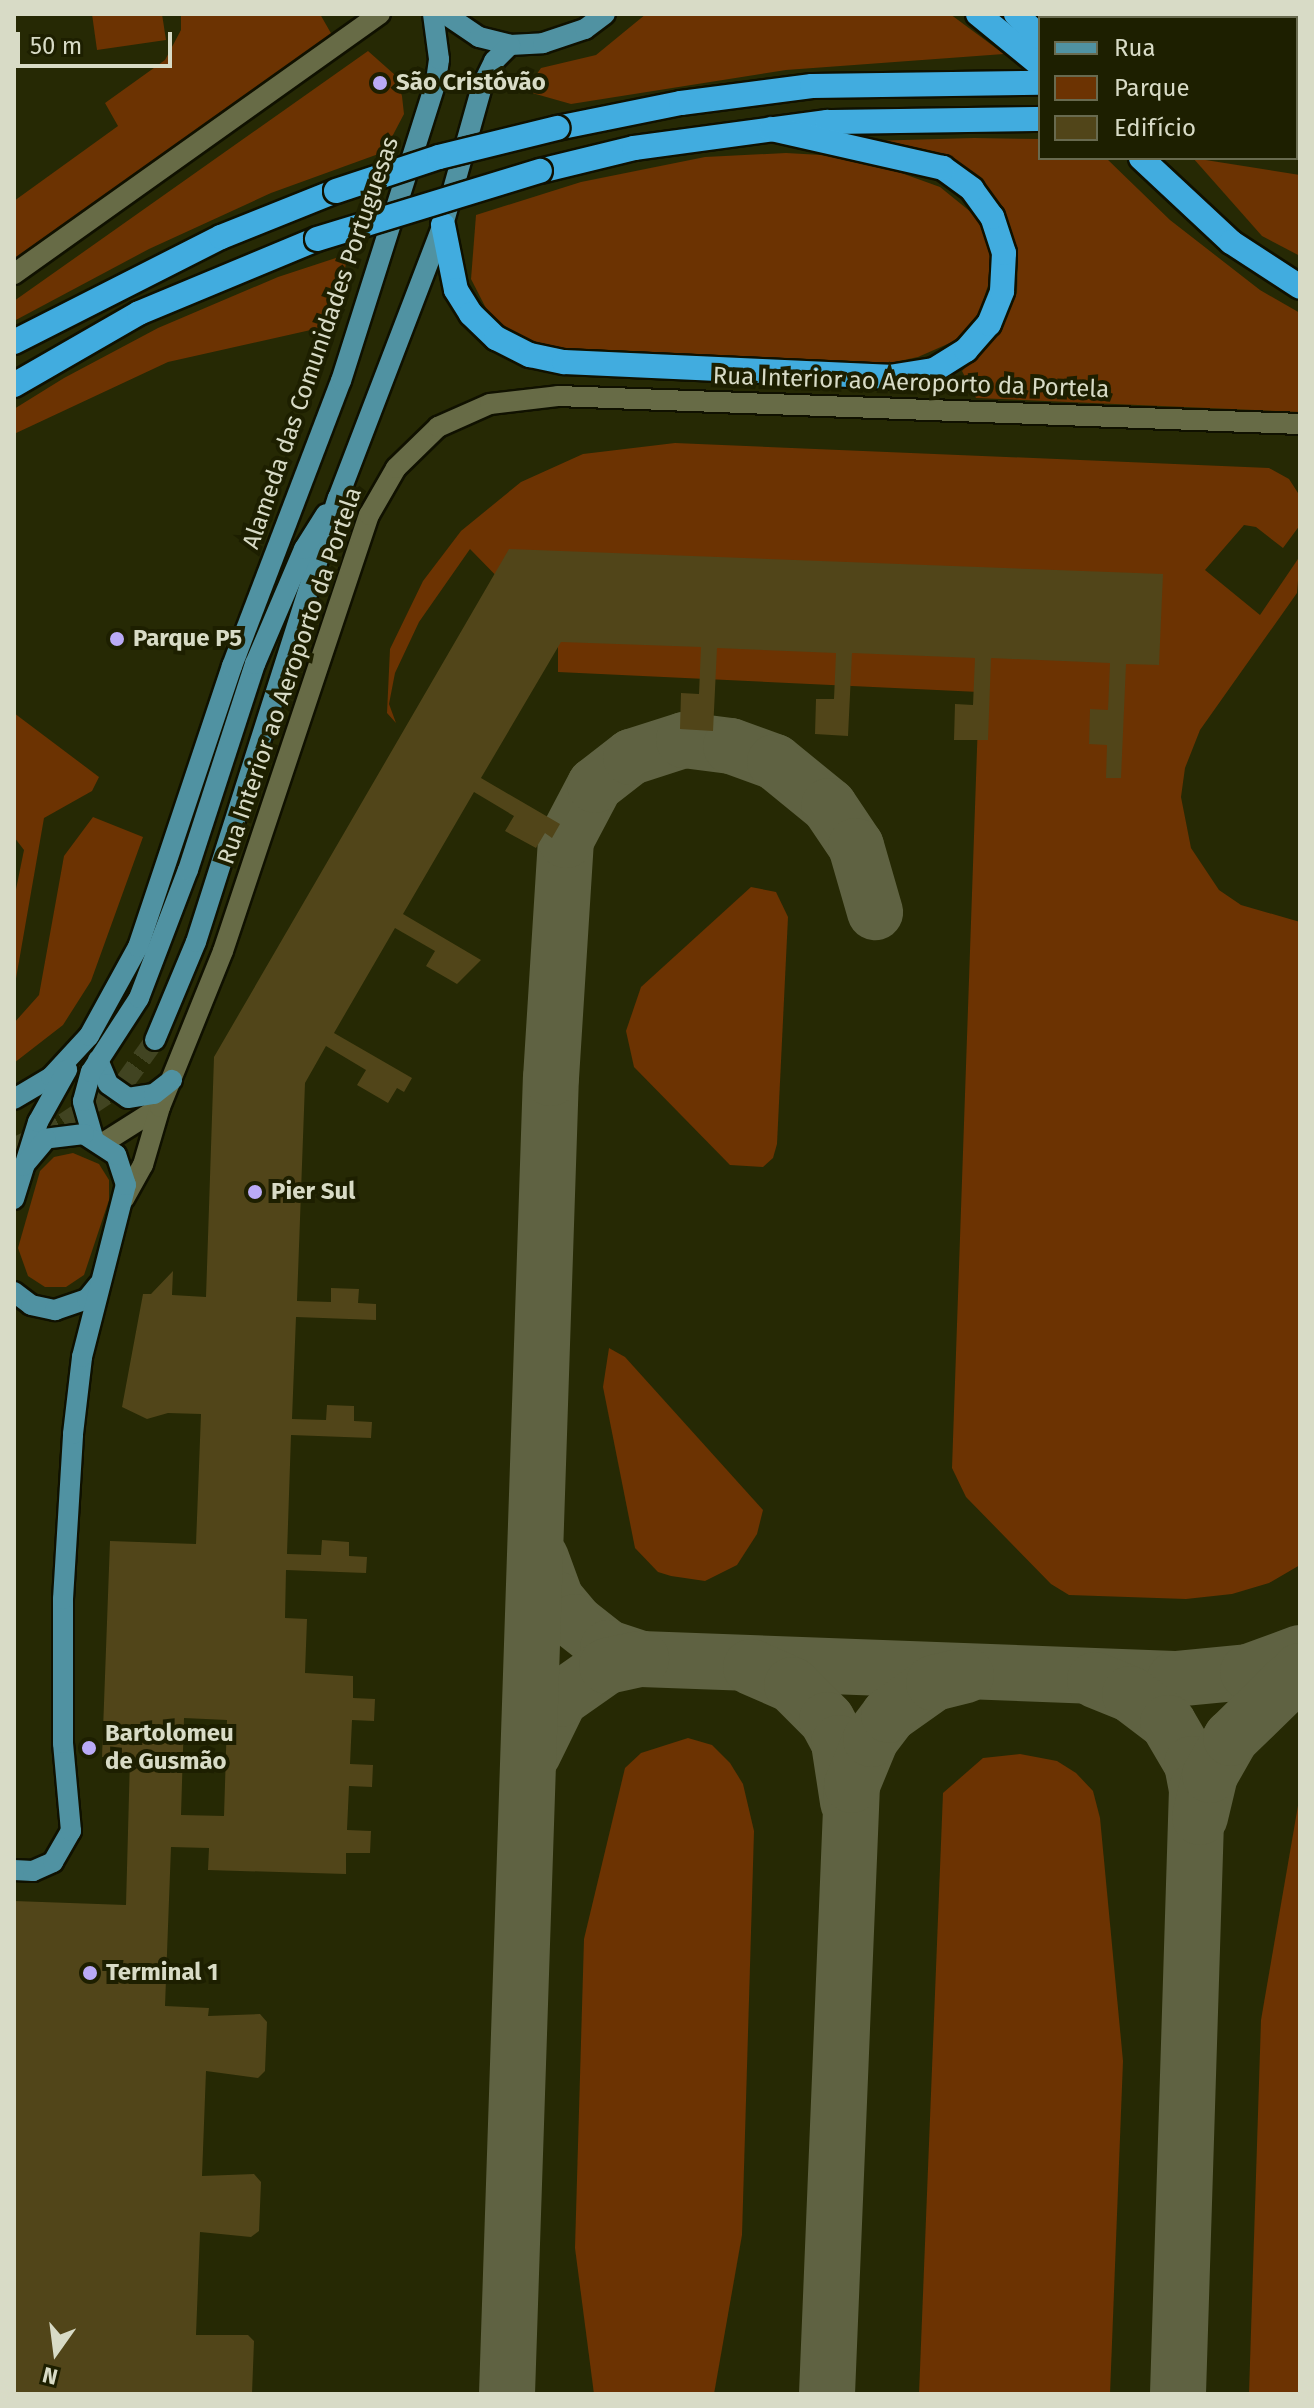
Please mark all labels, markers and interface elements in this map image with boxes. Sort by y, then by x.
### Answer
scale bar [20,16,176,66]
legend [1038,16,1298,160]
text: 50 m [30,32,82,60]
text: Rua [1114,34,1156,62]
place label: São Cristóvão [396,69,546,97]
marker: São Cristóvão [371,74,389,92]
text: Parque [1114,74,1190,102]
text: Edifício [1114,114,1196,142]
street label: Alameda das Comunidades Portuguesas [237,133,405,553]
street label: Rua Interior ao Aeroporto da Portela [712,362,1110,404]
street label: Rua Interior ao Aeroporto da Portela [212,484,368,868]
place label: Parque P5 [133,625,242,653]
marker: Parque P5 [108,630,126,648]
place label: Pier Sul [271,1178,355,1206]
marker: Pier Sul [246,1183,264,1201]
place label: Bartolomeu de Gusmão [105,1720,234,1776]
marker: Bartolomeu de Gusmão [80,1739,98,1757]
place label: Terminal 1 [106,1959,218,1987]
marker: Terminal 1 [81,1964,99,1982]
north arrow [16,2312,96,2392]
text: N [40,2361,60,2391]

